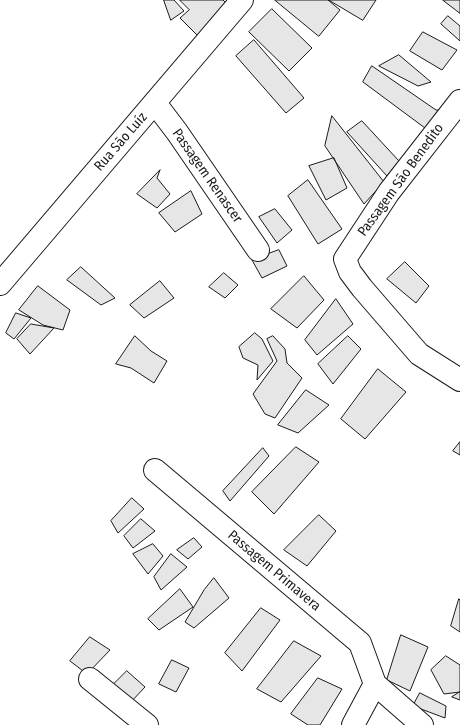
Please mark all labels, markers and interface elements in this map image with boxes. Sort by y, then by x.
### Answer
street label: Rua São Luíz [91,109,151,175]
street label: Passagem São Benedito [354,120,448,240]
street label: Passagem Renascer [168,126,246,226]
street label: Passagem Primavera [224,527,324,615]

